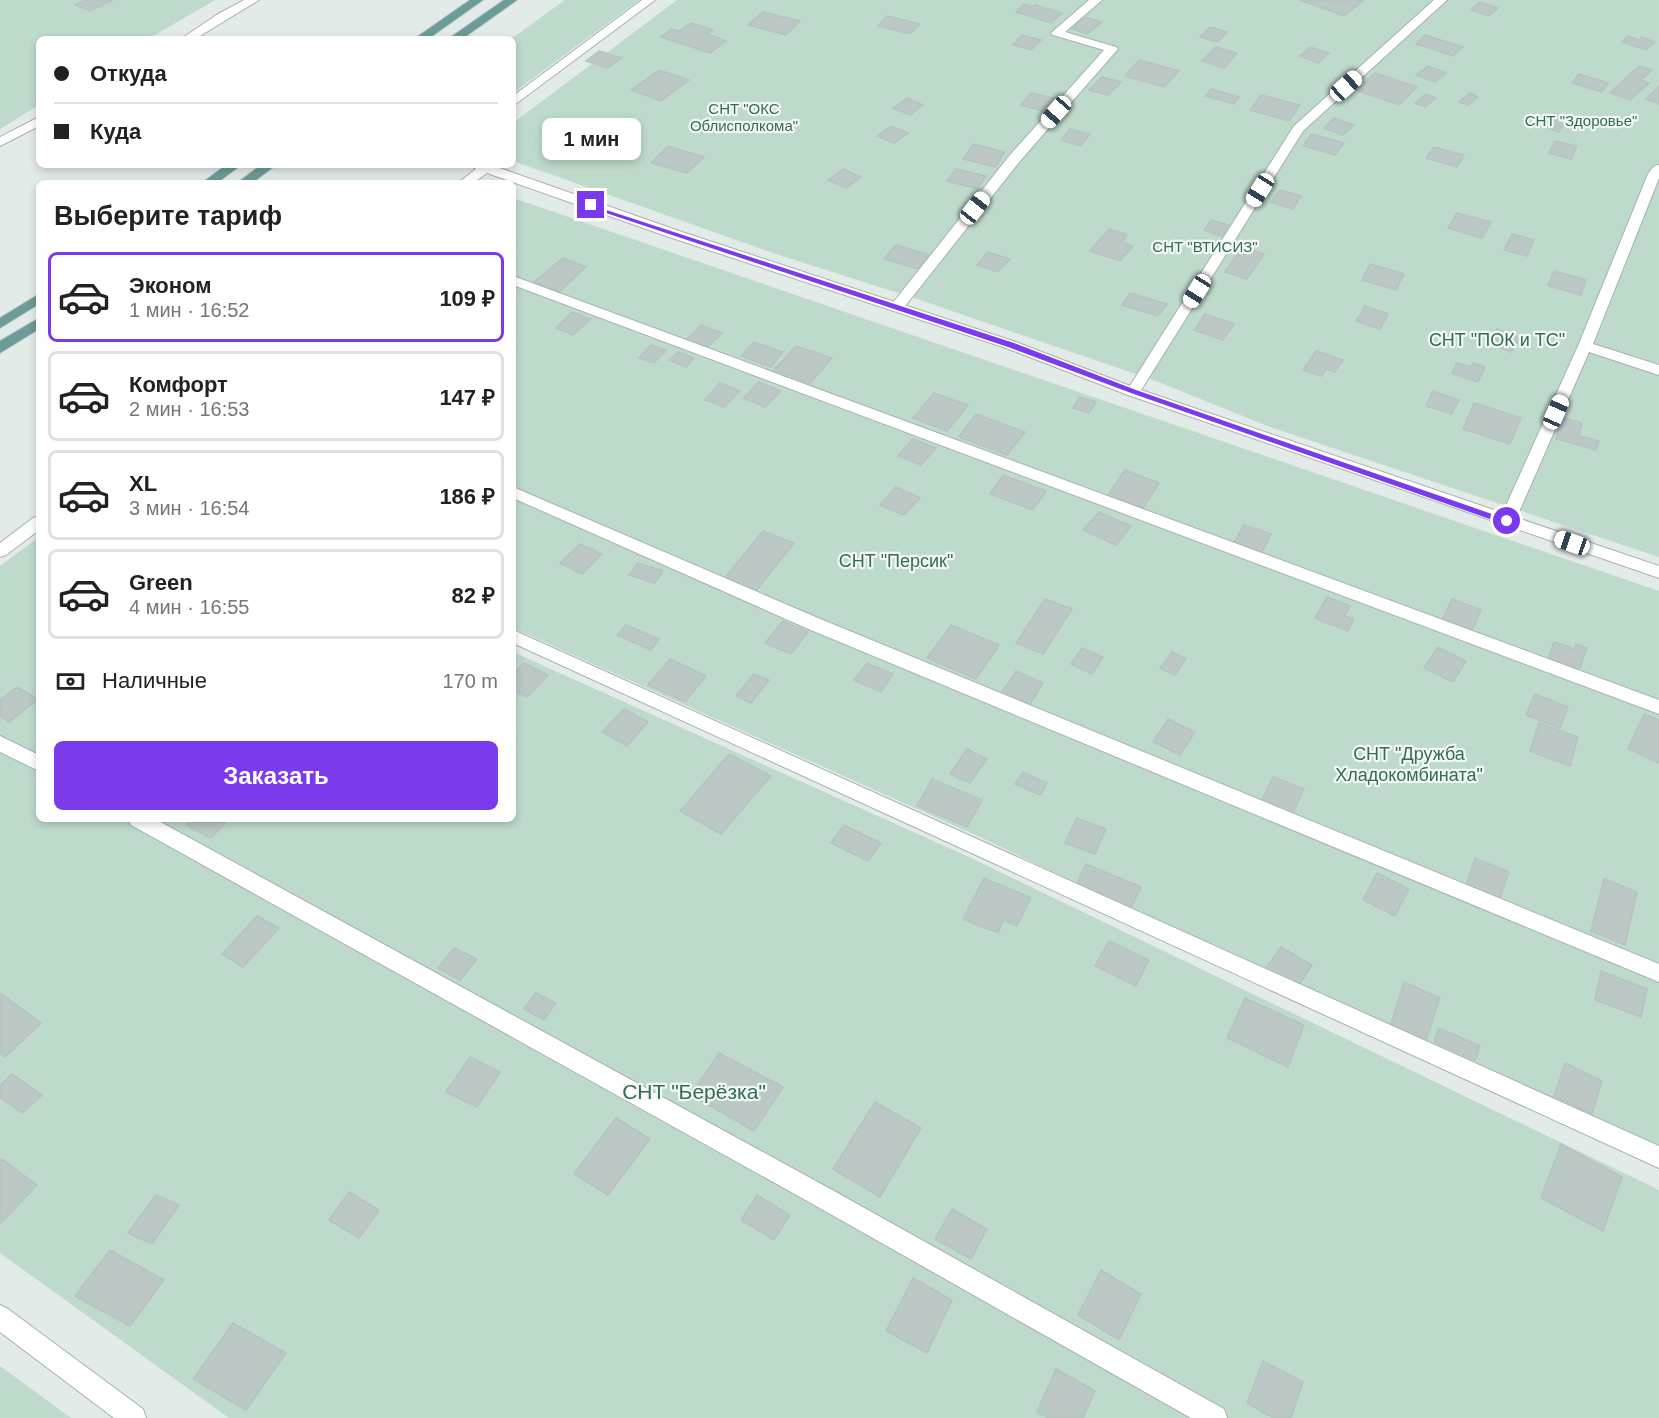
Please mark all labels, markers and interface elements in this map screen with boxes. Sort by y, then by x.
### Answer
text: Откуда [90,61,167,86]
car [1327,67,1365,105]
car [1037,93,1075,131]
park label: СНТ "ОКС Облисполкома" [690,100,798,134]
park label: СНТ "Здоровье" [1525,112,1637,129]
callout: 1 мин [542,118,640,160]
text: Куда [90,119,141,144]
text: 1 мин [564,128,619,150]
car [1243,170,1277,210]
car [957,188,993,228]
route end [577,191,604,218]
text: Выберите тариф [54,201,282,231]
park label: СНТ "ВТИСИЗ" [1152,238,1258,255]
icon: car [57,270,111,324]
car [1180,271,1214,311]
text: Эконом [129,273,212,298]
text: 109 ₽ [439,286,495,311]
text: 1 мин · 16:52 [129,299,249,321]
park label: СНТ "ПОК и ТС" [1429,330,1565,350]
icon: car [57,369,111,423]
text: Комфорт [129,372,228,397]
text: 147 ₽ [439,385,495,410]
car [1540,392,1572,432]
text: 2 мин · 16:53 [129,398,249,420]
icon: car [57,468,111,522]
text: XL [129,471,157,496]
text: 186 ₽ [439,484,495,509]
text: 3 мин · 16:54 [129,497,249,519]
route start [1493,507,1520,534]
car [1552,529,1592,557]
park label: СНТ "Персик" [839,551,953,571]
icon: car [57,567,111,621]
text: Green [129,570,193,595]
text: 82 ₽ [452,583,495,608]
text: 4 мин · 16:55 [129,596,249,618]
icon: cash [54,665,87,698]
text: Наличные [102,668,207,693]
text: 170 m [442,670,498,692]
button: Заказать [54,741,498,810]
park label: СНТ "Дружба Хладокомбината" [1335,744,1483,785]
park label: СНТ "Берёзка" [622,1080,766,1103]

